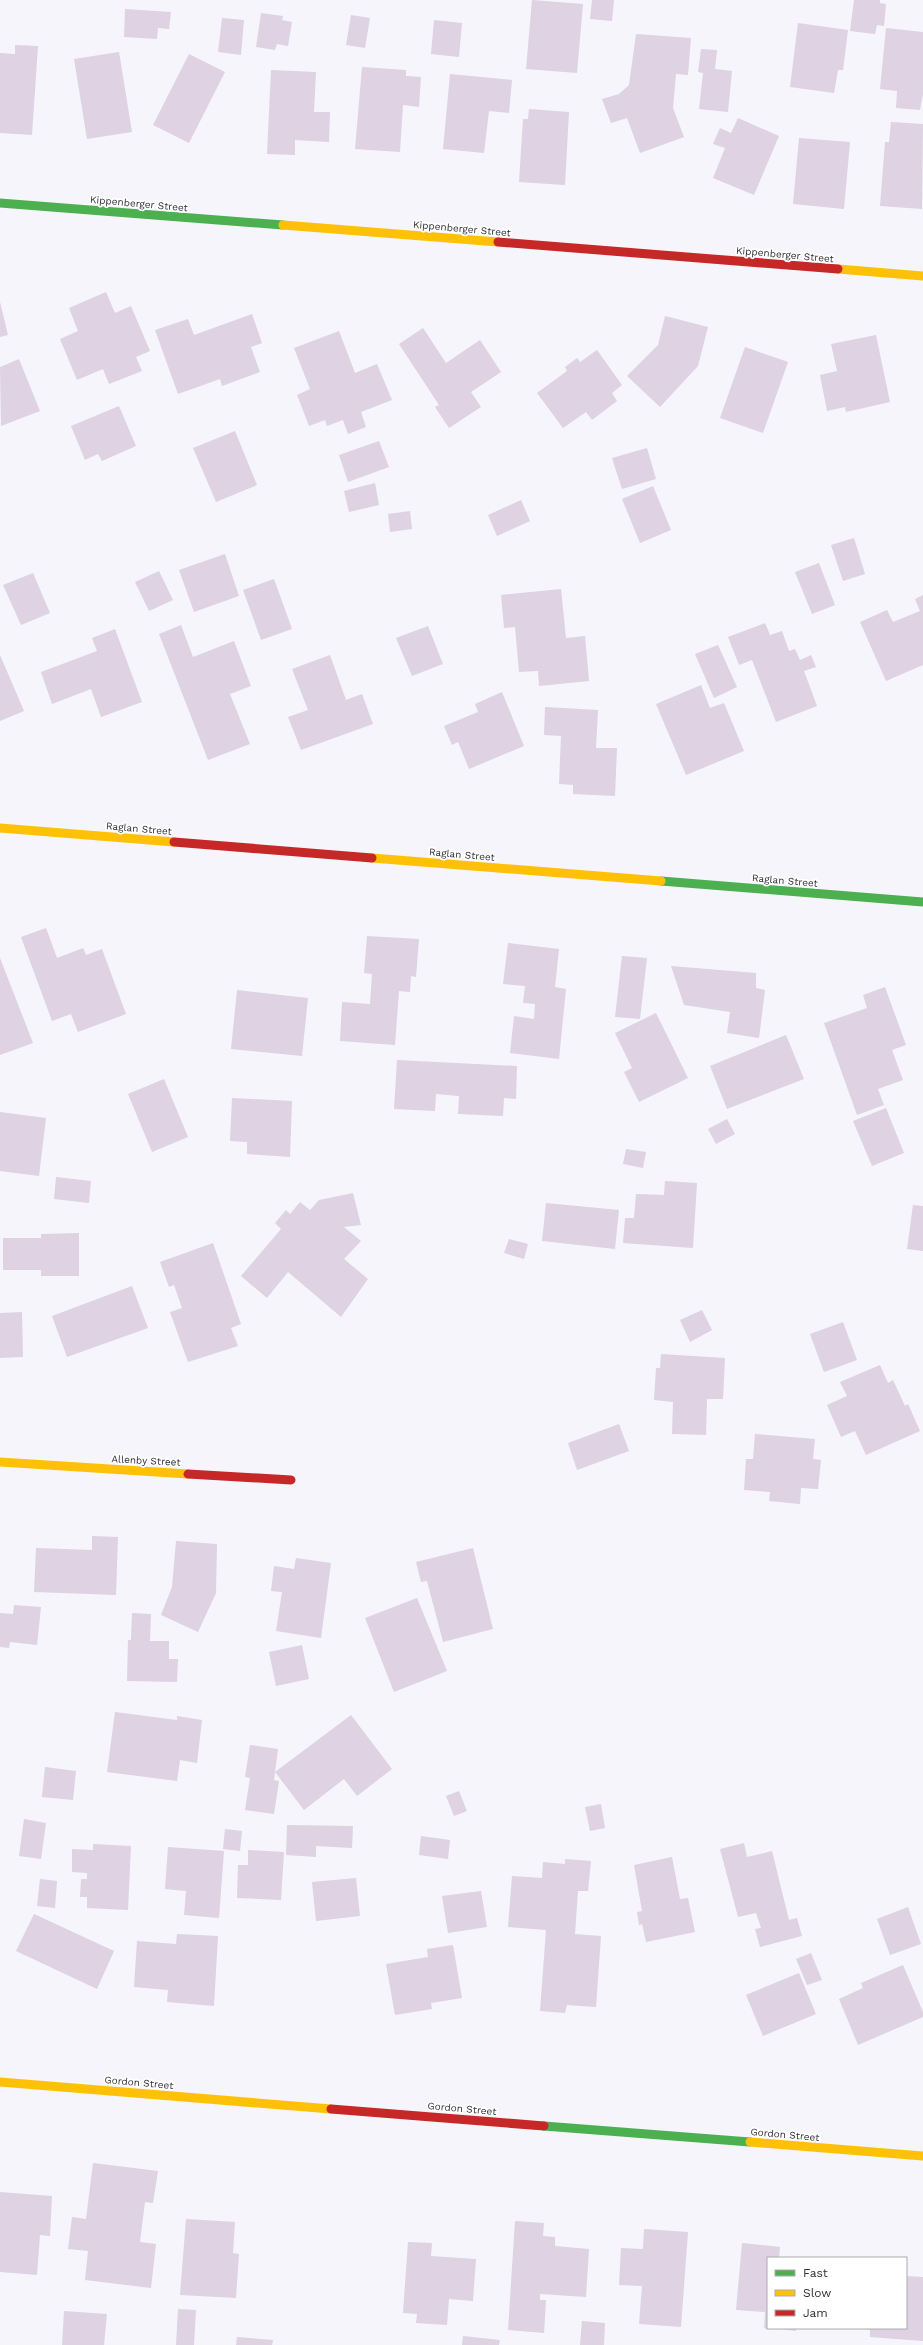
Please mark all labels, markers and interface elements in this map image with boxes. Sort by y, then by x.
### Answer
street label: Kippenberger Street [90,194,189,213]
street label: Kippenberger Street [413,219,512,238]
street label: Kippenberger Street [736,245,835,264]
street label: Raglan Street [106,820,173,837]
street label: Raglan Street [429,846,496,863]
street label: Raglan Street [752,872,819,889]
street label: Allenby Street [111,1453,182,1468]
street label: Gordon Street [104,2074,175,2091]
street label: Gordon Street [427,2100,498,2117]
street label: Gordon Street [750,2126,821,2143]
legend [767,2257,907,2329]
text: Fast [803,2266,828,2280]
text: Slow [803,2286,831,2300]
text: Jam [803,2306,828,2320]

